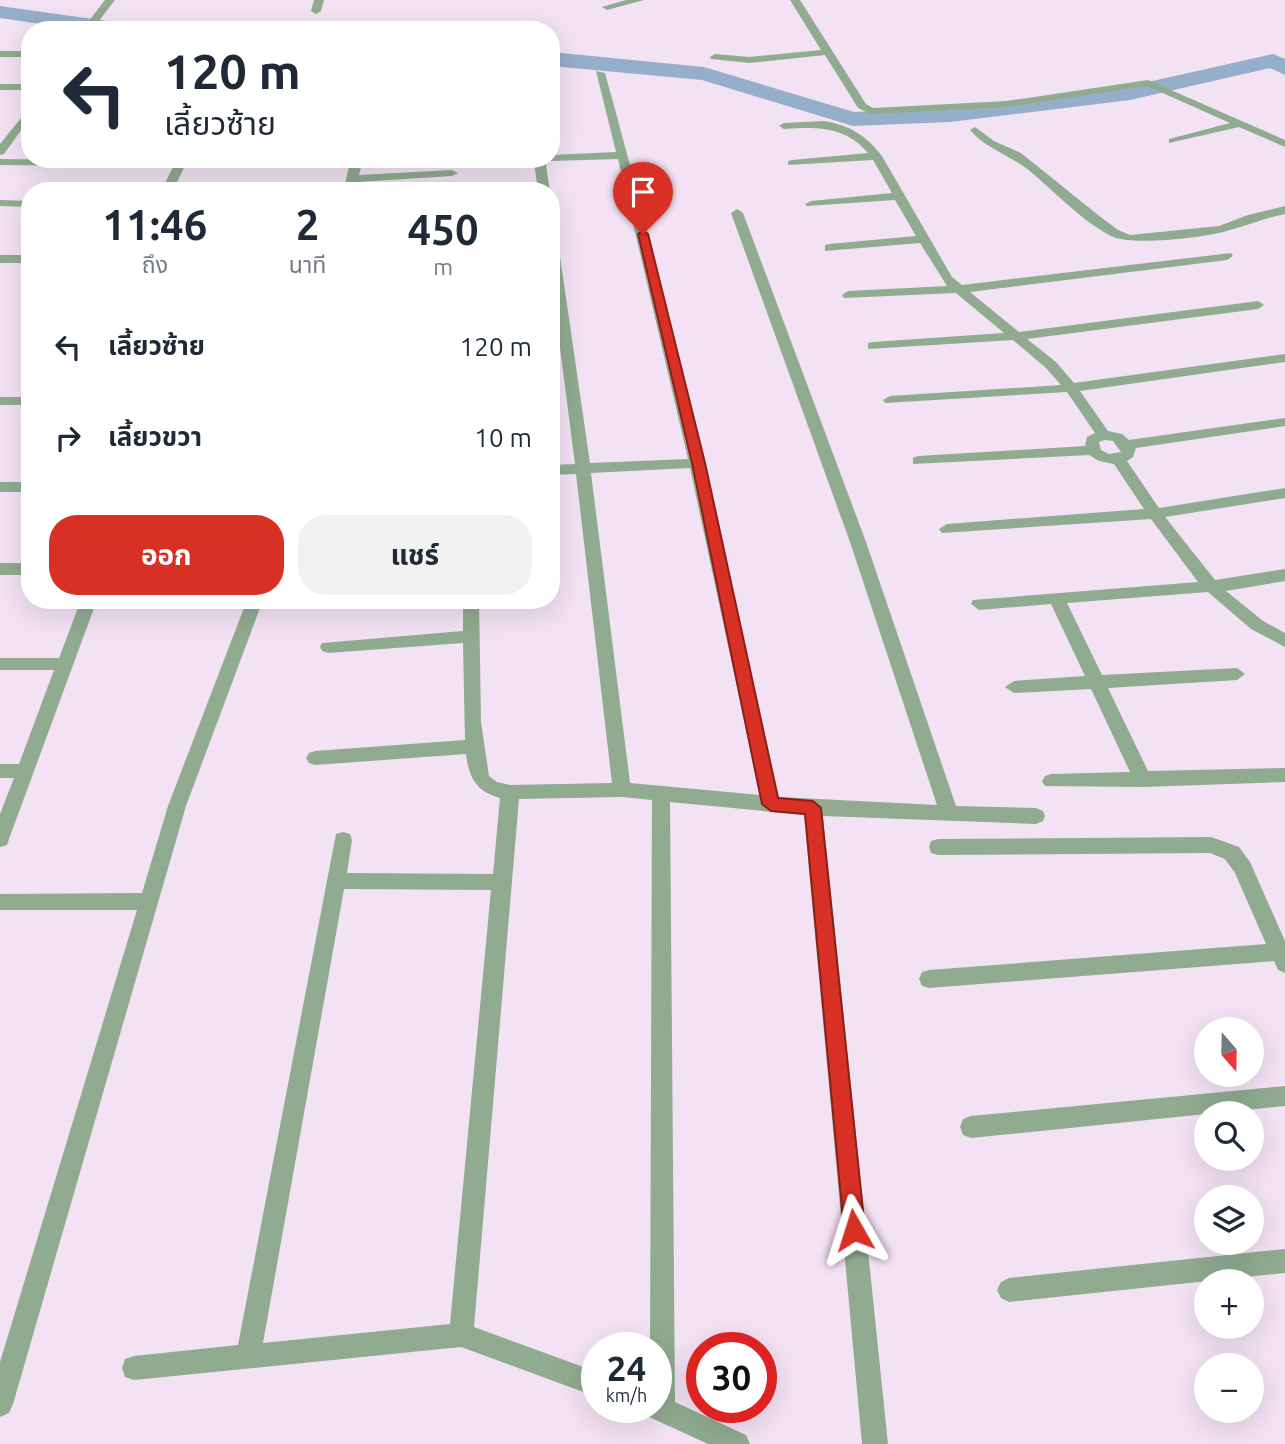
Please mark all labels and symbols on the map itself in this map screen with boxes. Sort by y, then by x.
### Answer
pin [613,162,673,234]
north arrow [1194,1017,1264,1087]
position arrow [817,1193,891,1267]
speed limit sign: 30 [686,1332,777,1423]

